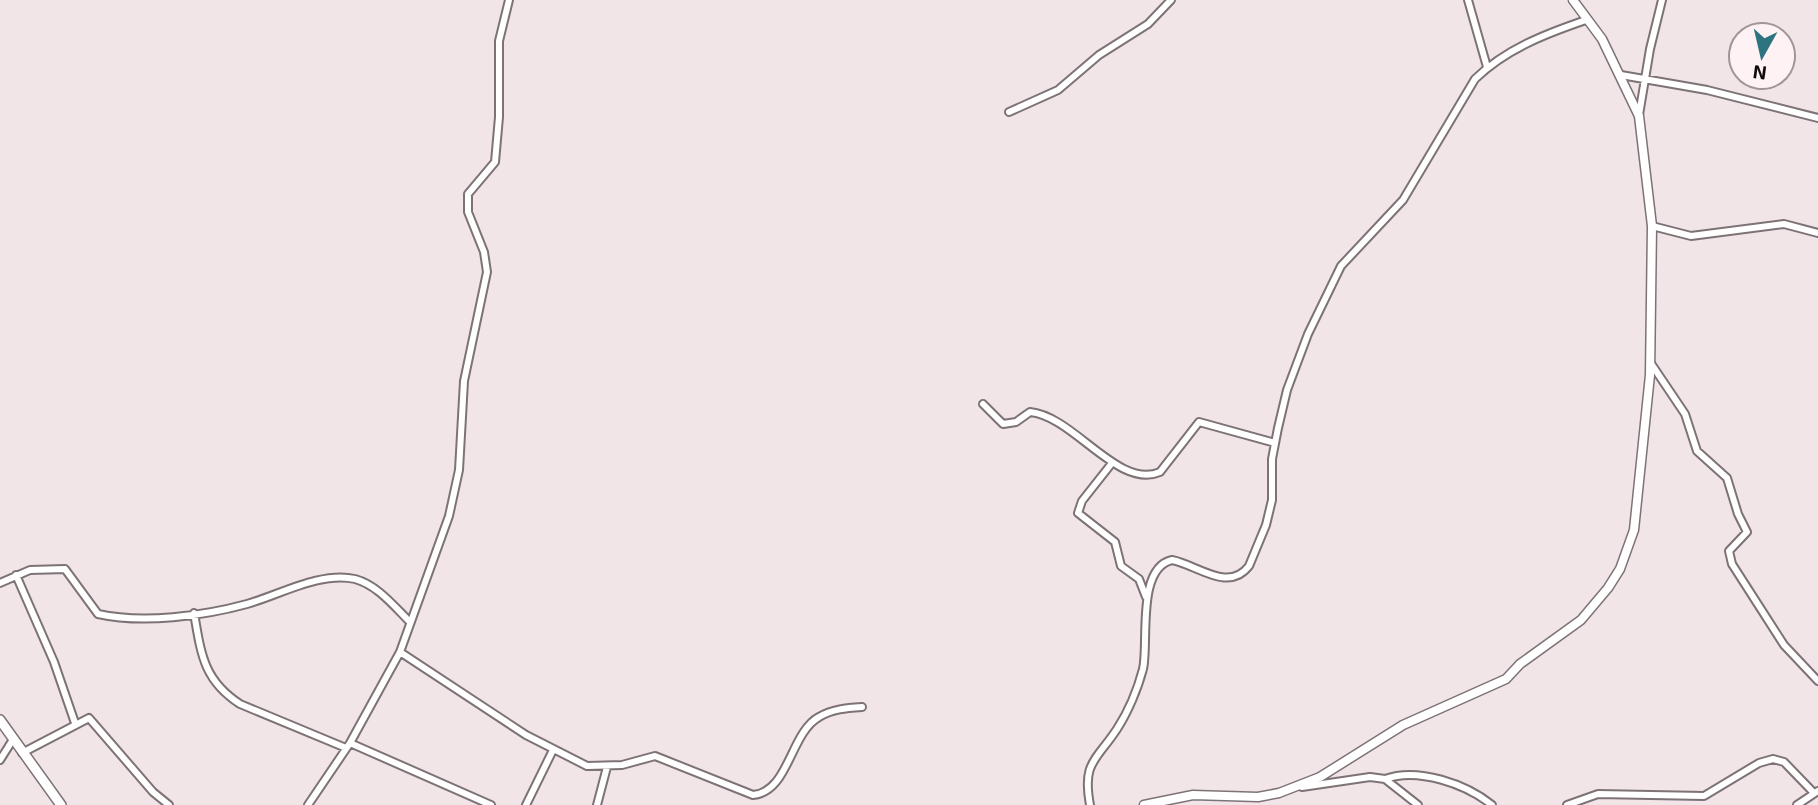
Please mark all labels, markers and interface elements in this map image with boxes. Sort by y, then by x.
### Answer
north arrow [1727,21,1797,91]
text: N [1751,61,1768,86]

